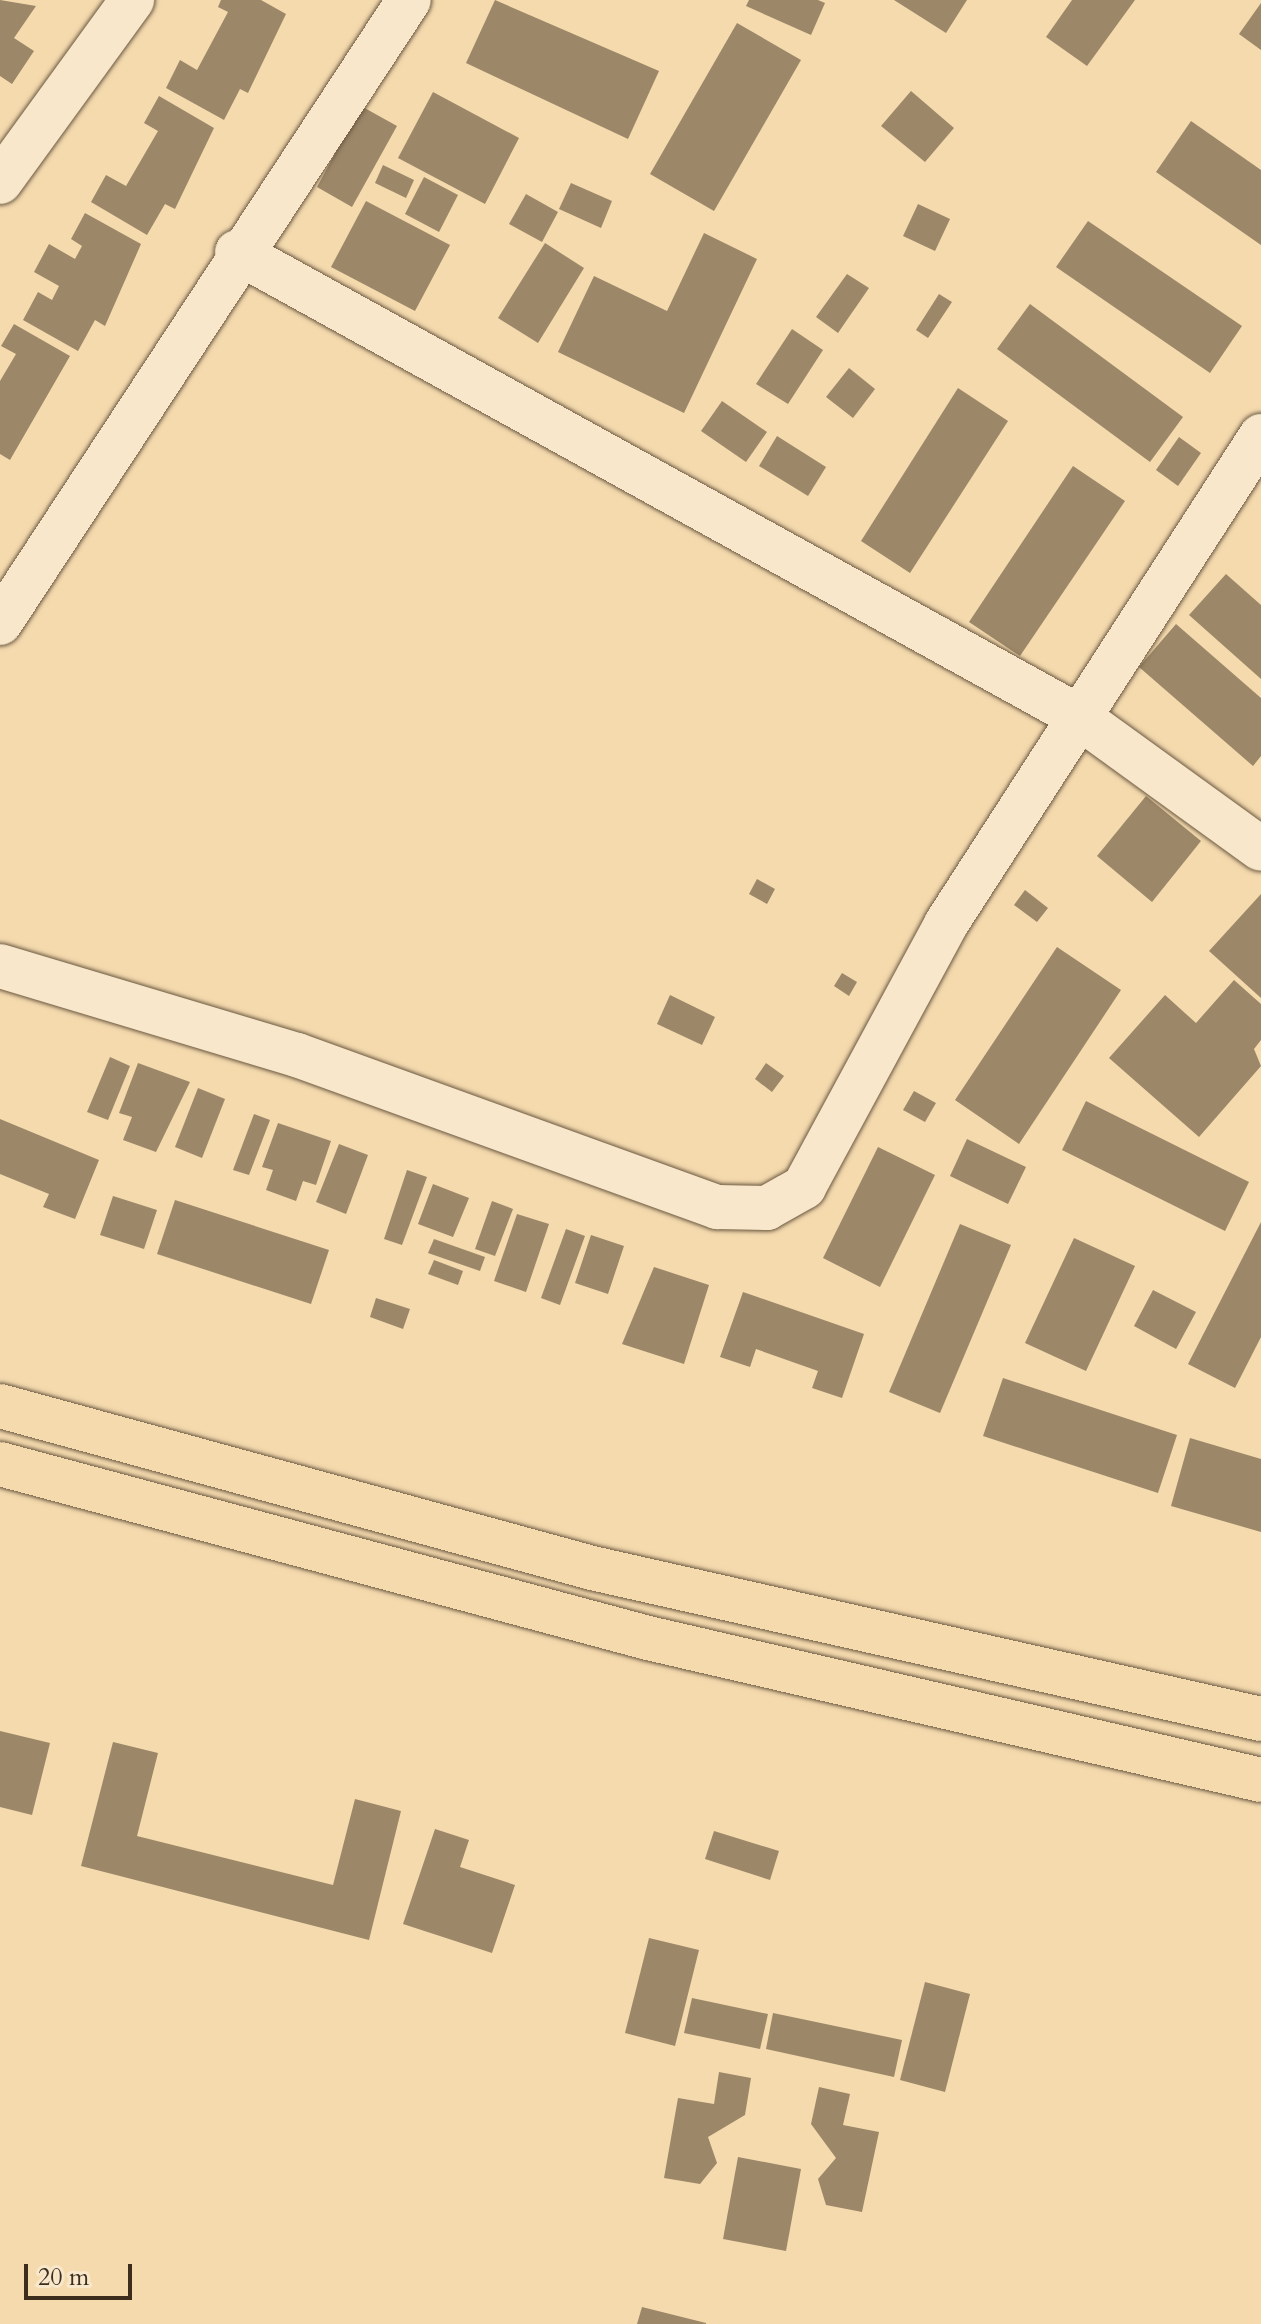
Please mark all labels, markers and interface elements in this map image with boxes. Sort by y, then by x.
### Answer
scale bar [28,2248,136,2298]
text: 20 m [38,2261,89,2294]

